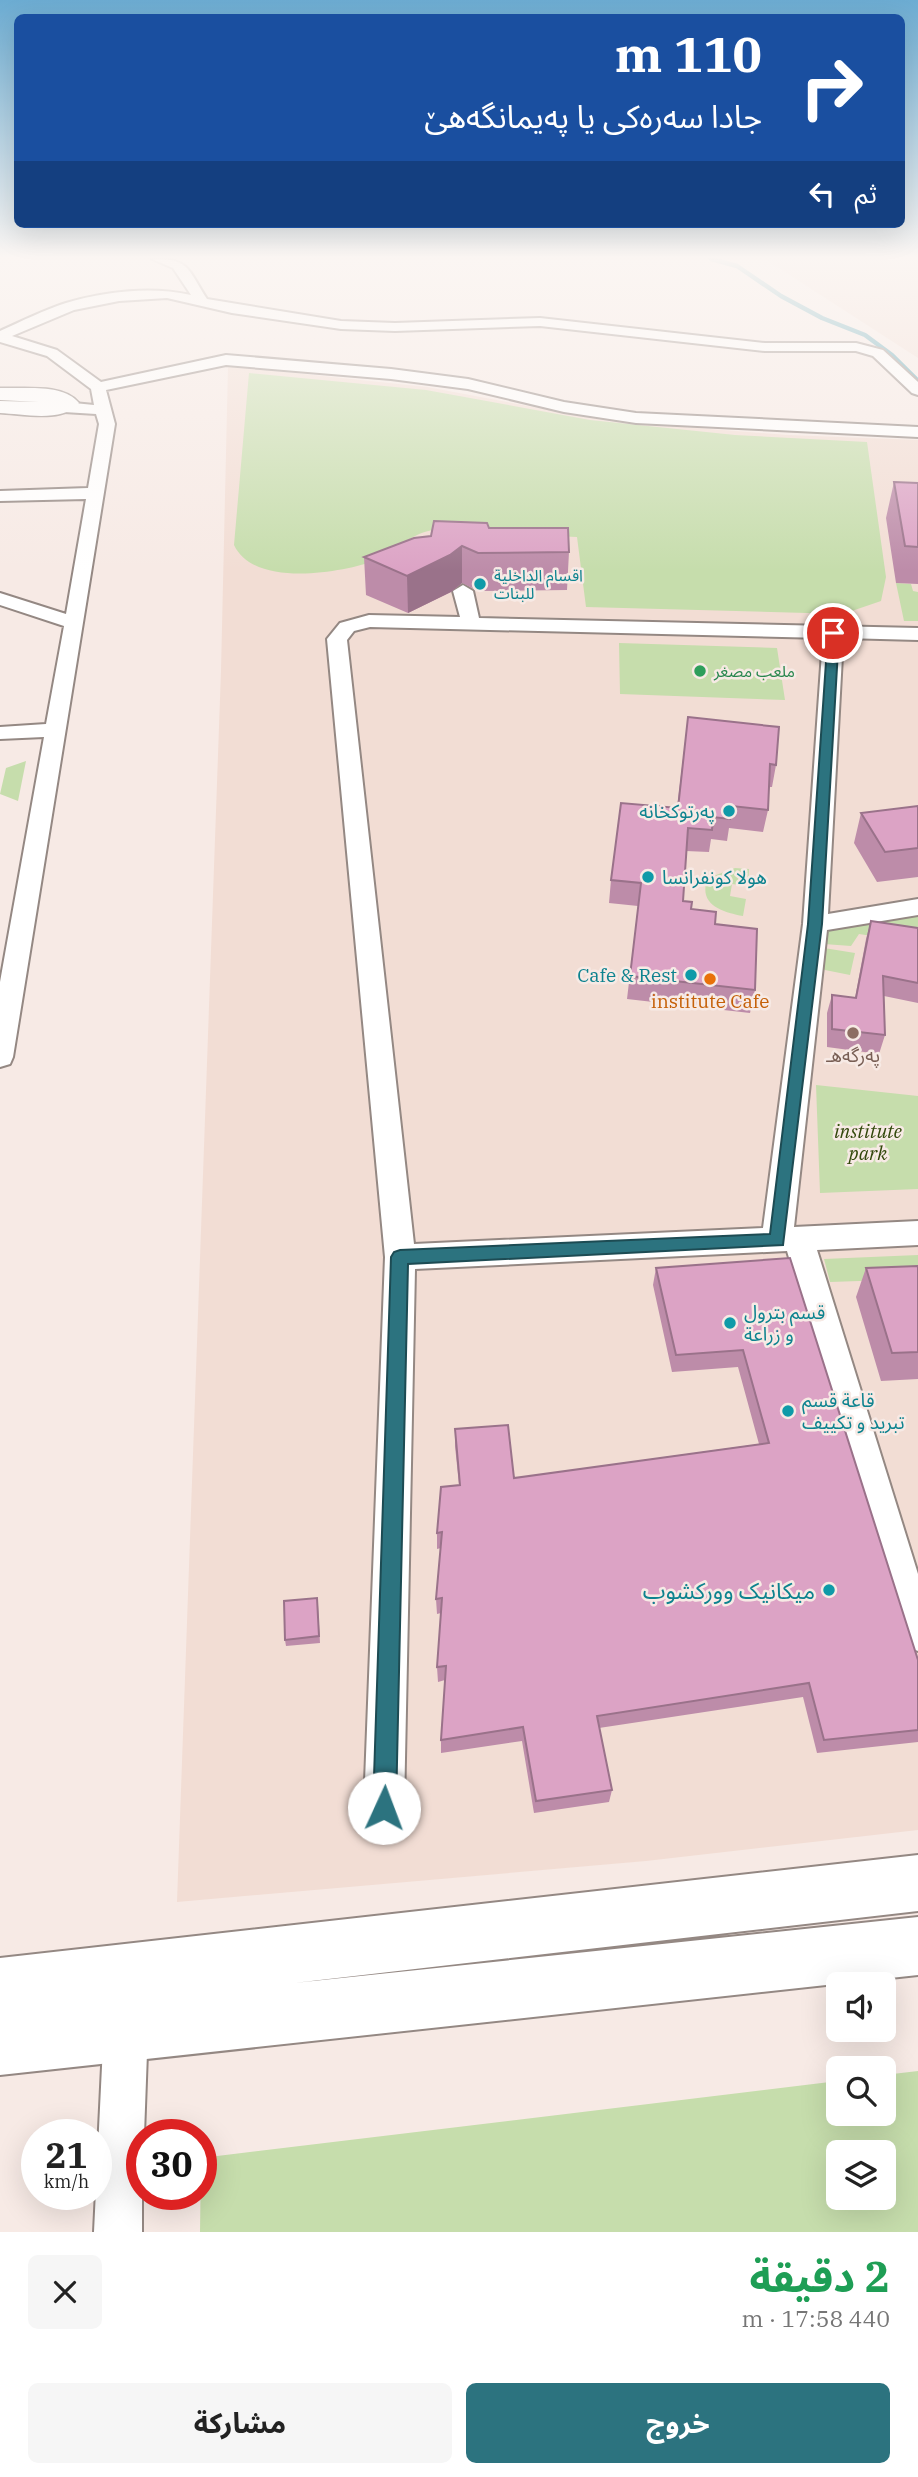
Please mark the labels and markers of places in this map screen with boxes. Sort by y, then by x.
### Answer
place label: اقسام الداخلیة للبنات [494,565,583,603]
marker: اقسام الداخلیة للبنات [472,576,488,592]
pin [803,603,863,663]
place label: ملعب مصغر [713,661,795,681]
marker: ملعب مصغر [692,663,708,679]
place label: په‌رتوكخانه‌ [639,799,715,824]
marker: په‌رتوكخانه‌ [721,803,737,819]
place label: هولا كونفرانسا [662,865,767,889]
marker: هولا كونفرانسا [640,869,656,885]
place label: Cafe & Rest [577,963,677,987]
marker: Cafe & Rest [683,967,699,983]
marker: institute Cafe [702,971,718,987]
place label: institute Cafe [651,989,769,1013]
marker: په‌رگه‌هـ [845,1025,861,1041]
place label: په‌رگه‌هـ [826,1043,880,1068]
place label: قسم بترول و زراعة [744,1300,825,1346]
marker: قسم بترول و زراعة [722,1315,738,1331]
place label: قاعة قسم تبرید و تکییف [802,1388,905,1434]
marker: قاعة قسم تبرید و تکییف [780,1403,796,1419]
place label: میکانیک وورکشوب [643,1575,815,1605]
marker: میکانیک وورکشوب [821,1582,837,1598]

